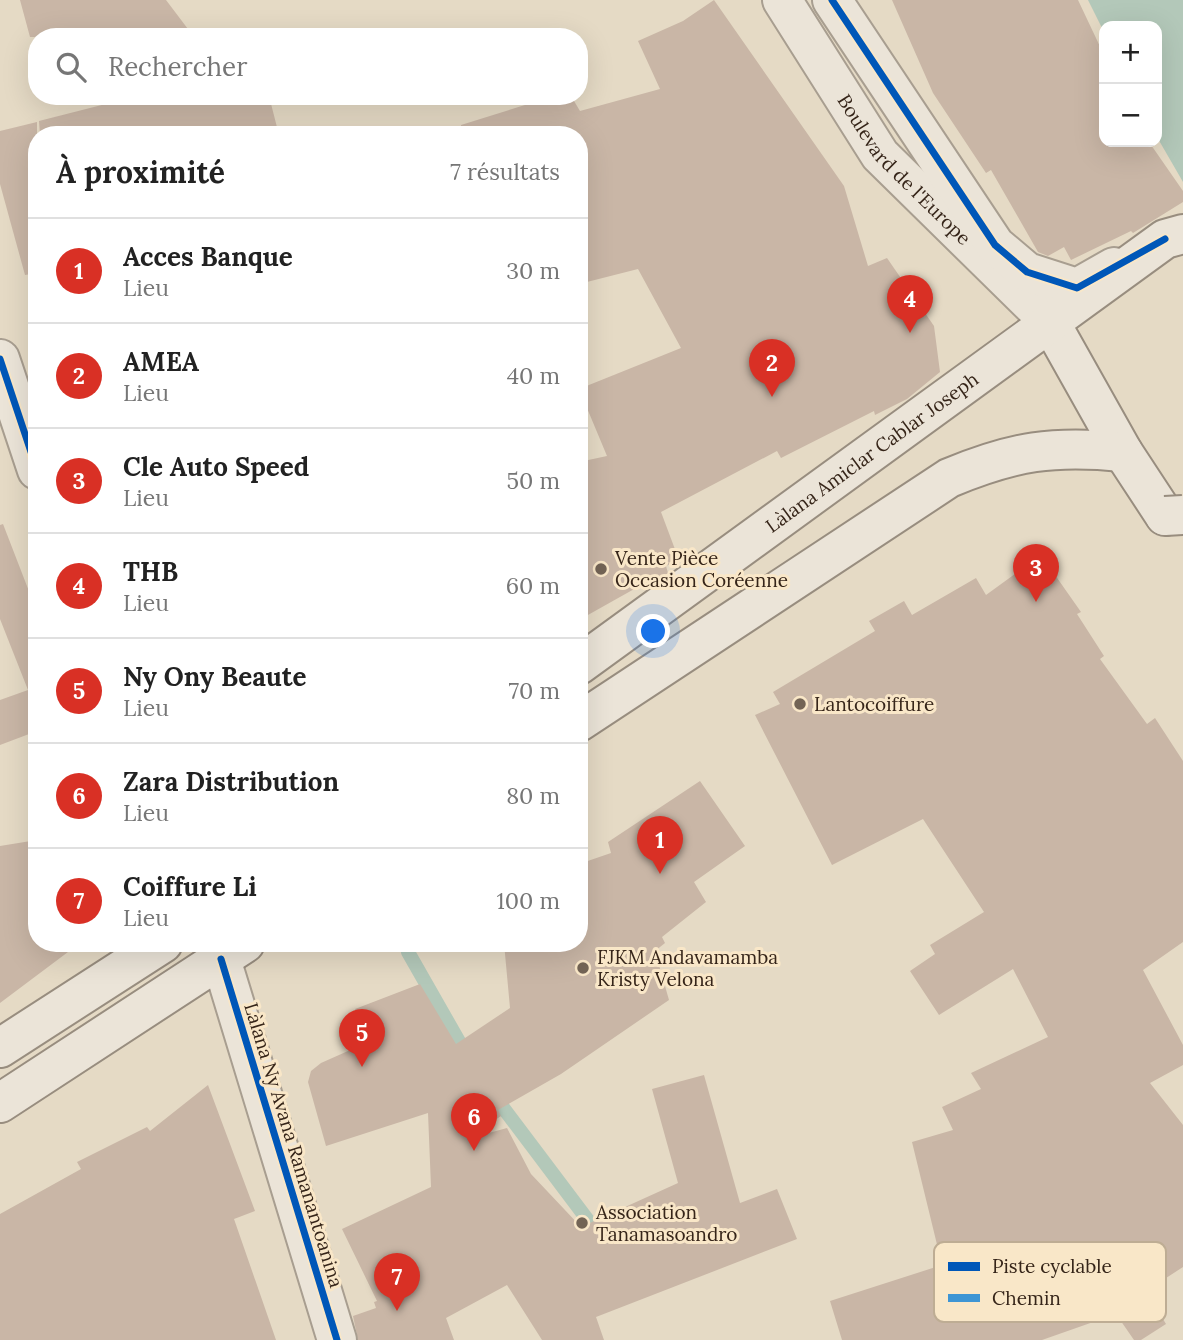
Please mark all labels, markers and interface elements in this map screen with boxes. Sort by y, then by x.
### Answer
map controls [1099,21,1162,147]
button: + [1099,21,1162,84]
search box [28,28,588,105]
icon: search [52,48,90,86]
text: Rechercher [108,50,247,83]
button: − [1099,84,1162,147]
street label: Boulevard de l'Europe [832,89,976,250]
text: À proximité [56,153,225,191]
text: 7 résultats [450,157,560,186]
text: Acces Banque [123,240,293,273]
text: 1 [74,256,84,285]
text: 30 m [506,256,560,285]
text: Lieu [123,273,169,302]
pin: 4 [887,275,933,333]
pin: 2 [749,339,795,397]
text: AMEA [123,345,199,378]
text: 2 [73,361,85,390]
text: 40 m [507,361,560,390]
street label: Làlana Amiclar Cablar Joseph [761,367,983,538]
text: Lieu [123,378,169,407]
text: Cle Auto Speed [123,450,309,483]
text: 3 [73,466,85,495]
text: 50 m [507,466,560,495]
text: Lieu [123,483,169,512]
pin: 3 [1013,544,1059,602]
place label: Vente Pièce Occasion Coréenne [614,546,788,592]
text: THB [123,555,178,588]
marker: Vente Pièce Occasion Coréenne [593,561,609,577]
text: 4 [73,571,85,600]
text: 60 m [506,571,560,600]
text: Lieu [123,588,169,617]
your location [636,614,670,648]
text: Ny Ony Beaute [123,660,306,693]
text: 5 [73,676,85,705]
text: 70 m [509,676,560,705]
place label: Lantocoiffure [814,692,934,716]
text: Lieu [123,693,169,722]
marker: Lantocoiffure [792,696,808,712]
text: Zara Distribution [123,765,339,798]
text: 6 [72,781,86,810]
text: 80 m [506,781,560,810]
text: Lieu [123,798,169,827]
pin: 1 [637,816,683,874]
text: Coiffure Li [123,870,257,903]
text: 7 [74,886,84,915]
text: 100 m [496,886,560,915]
text: Lieu [123,903,169,932]
place label: FJKM Andavamamba Kristy Velona [597,945,778,991]
marker: FJKM Andavamamba Kristy Velona [575,960,591,976]
street label: Làlana Ny Avana Ramanantoanina [239,1000,349,1291]
pin: 5 [339,1009,385,1067]
pin: 6 [451,1093,497,1151]
place label: Association Tanamasoandro [595,1200,737,1246]
marker: Association Tanamasoandro [574,1215,590,1231]
legend [934,1242,1166,1322]
pin: 7 [374,1253,420,1311]
text: Piste cyclable [992,1254,1112,1278]
text: Chemin [992,1286,1061,1310]

